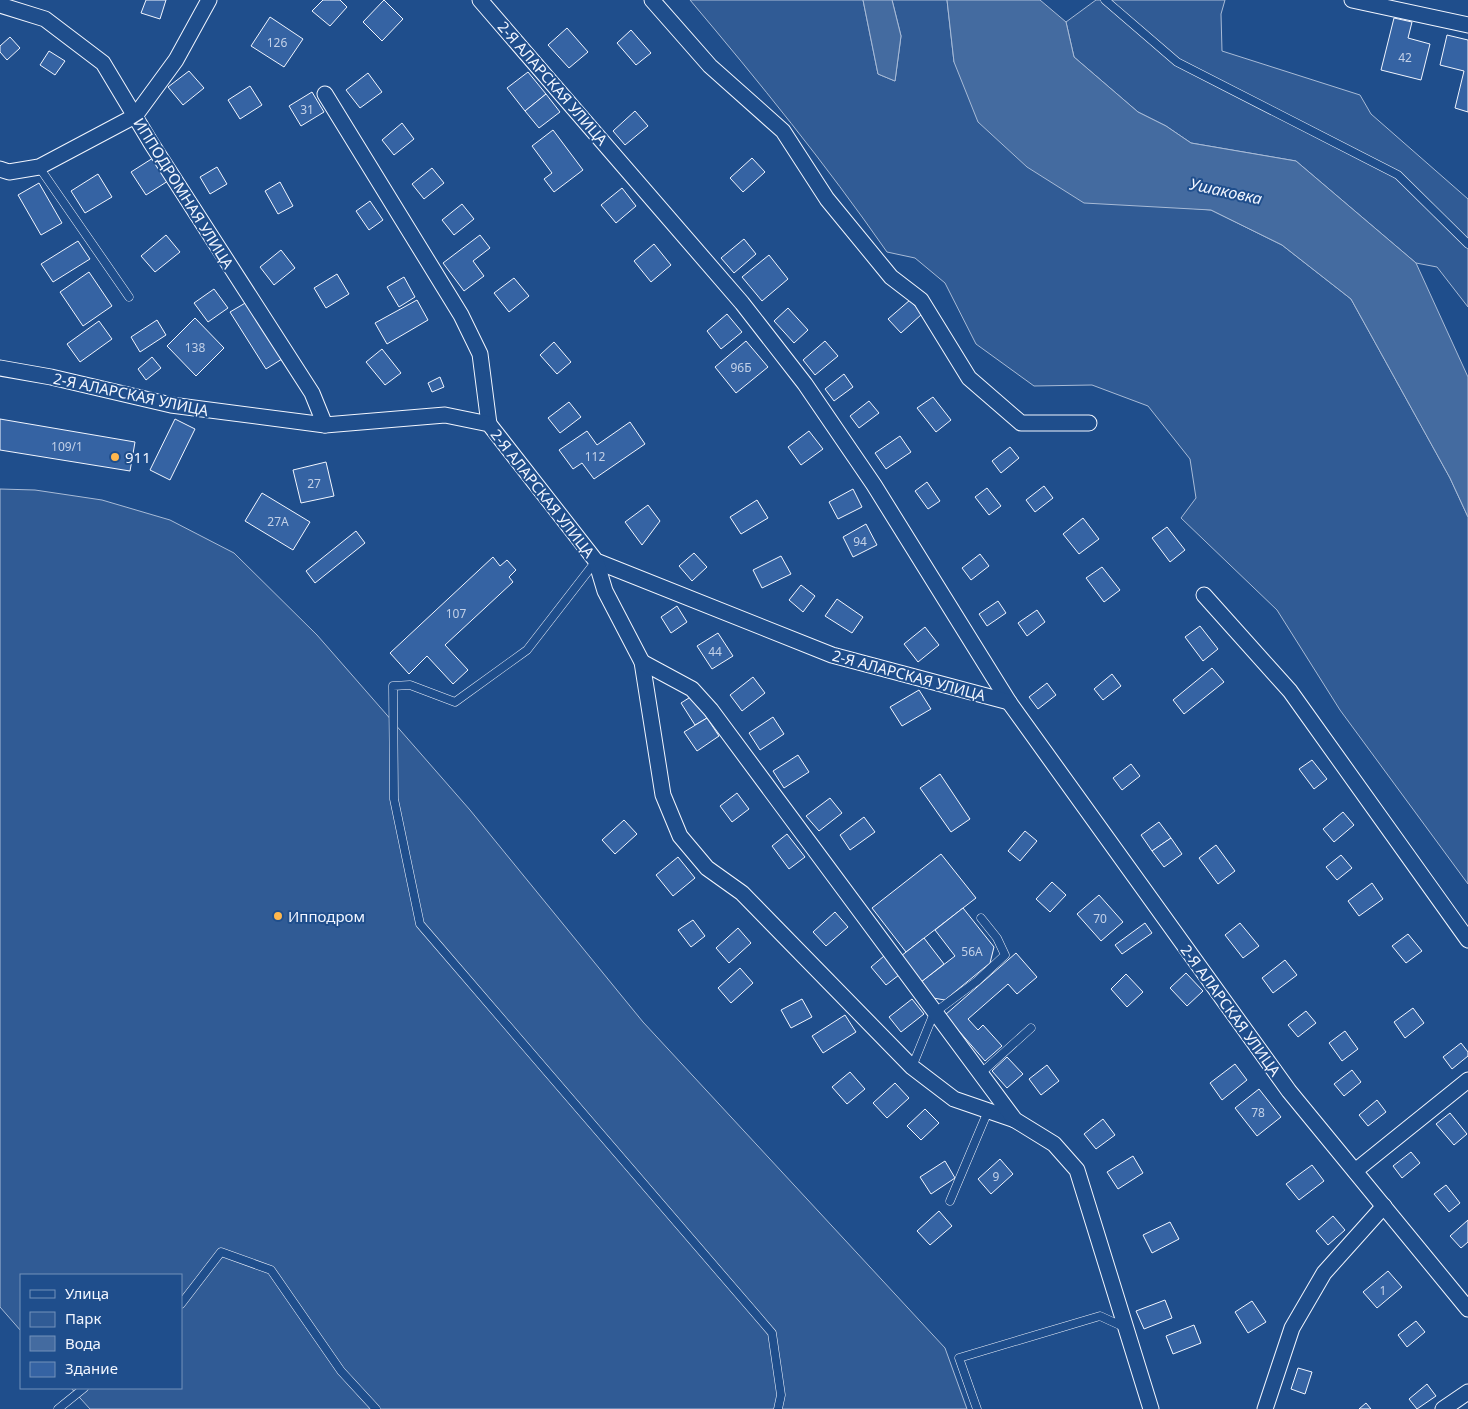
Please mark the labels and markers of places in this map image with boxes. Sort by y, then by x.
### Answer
place label: 911 [125,447,151,467]
marker: 911 [109,451,121,463]
place label: Ипподром [288,906,365,926]
marker: Ипподром [272,910,284,922]

